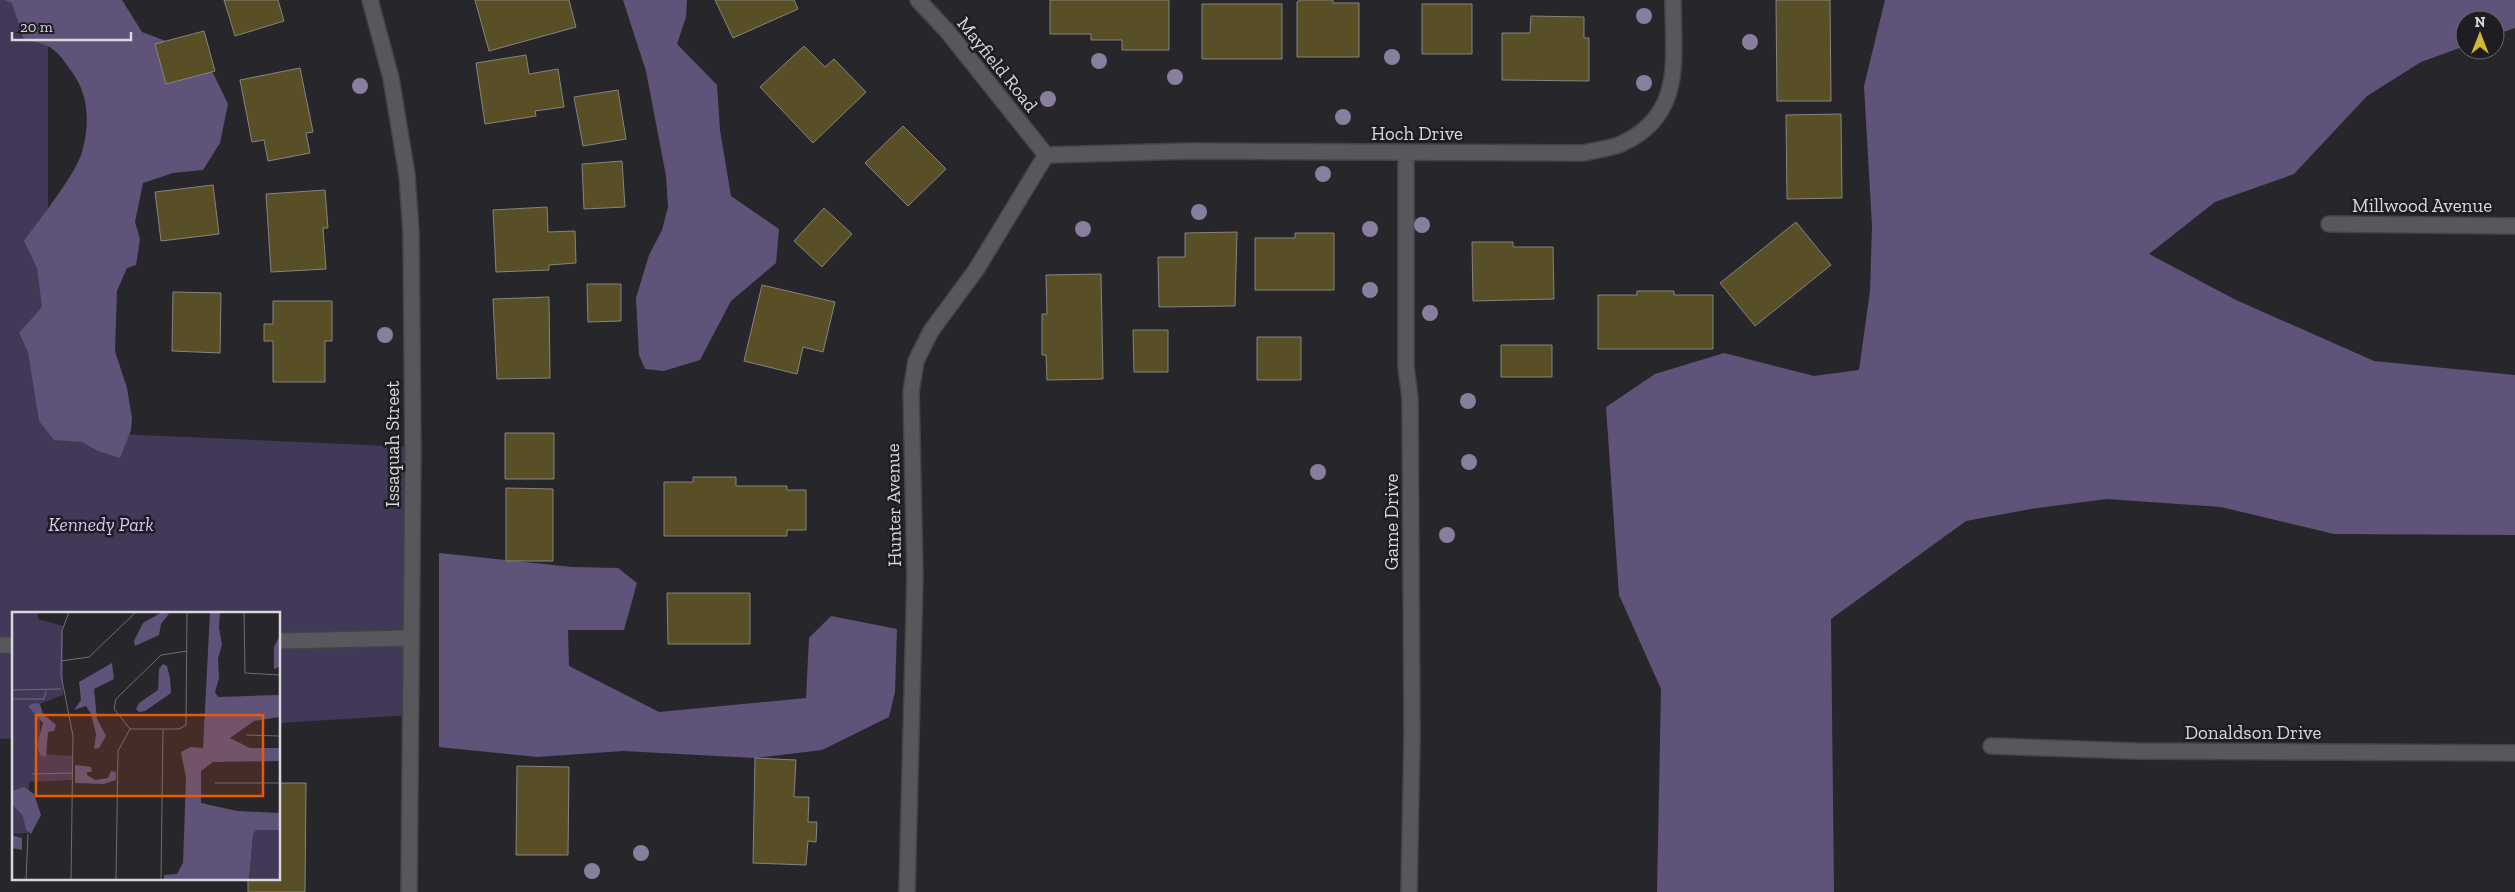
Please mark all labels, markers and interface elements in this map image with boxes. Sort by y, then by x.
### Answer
scale bar [12,10,131,42]
north arrow [2455,10,2505,60]
street label: Mayfield Road [952,12,1043,117]
text: N [2475,14,2486,31]
text: 20 m [20,18,53,36]
street label: Hoch Drive [1371,122,1463,145]
street label: Millwood Avenue [2352,194,2492,217]
street label: Issaquah Street [381,381,404,507]
street label: Hunter Avenue [881,443,906,567]
street label: Game Drive [1380,474,1403,570]
park label: Kennedy Park [48,513,154,536]
inset map [12,612,280,880]
street label: Donaldson Drive [2185,721,2321,744]

